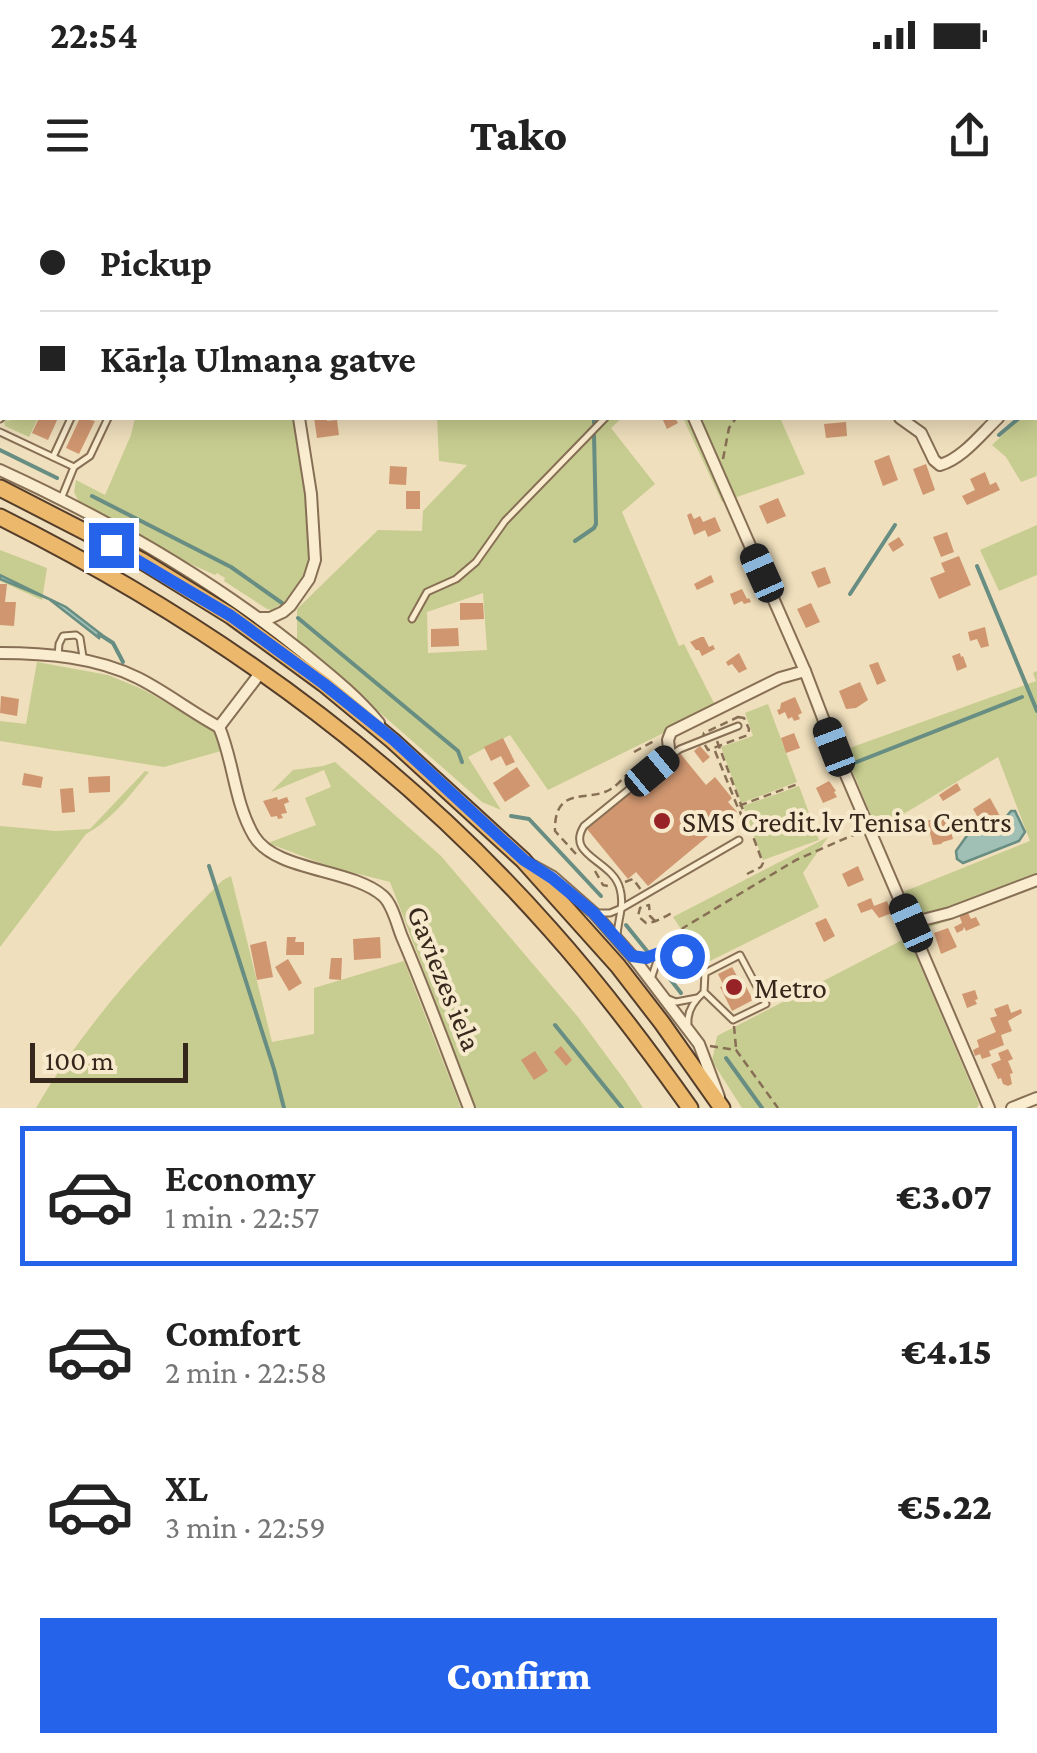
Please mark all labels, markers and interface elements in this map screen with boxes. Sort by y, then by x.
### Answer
text: 22:54 [50,14,138,56]
icon: menu [40,108,95,163]
icon: share [942,108,997,163]
text: Tako [470,110,567,160]
text: Pickup [100,242,212,284]
text: Kārļa Ulmaņa gatve [100,338,416,380]
route end [89,523,134,568]
car [736,539,788,607]
car [809,714,859,780]
car [619,740,685,802]
place label: SMS Credit.lv Tenisa Centrs [682,805,1012,838]
marker: SMS Credit.lv Tenisa Centrs [651,810,673,832]
car [885,889,937,957]
street label: Gaviezes iela [401,901,489,1056]
route start [660,934,705,979]
place label: Metro [754,971,827,1004]
marker: Metro [723,976,745,998]
scale bar [30,1038,188,1083]
text: 100 m [45,1045,114,1076]
icon: car [45,1151,135,1241]
text: Economy [165,1157,315,1199]
text: €3.07 [896,1175,992,1217]
text: 1 min · 22:57 [165,1199,319,1235]
icon: car [45,1306,135,1396]
text: Comfort [165,1312,301,1354]
text: €4.15 [901,1330,992,1372]
text: 2 min · 22:58 [165,1354,327,1390]
icon: car [45,1461,135,1551]
text: XL [165,1467,208,1509]
text: €5.22 [898,1485,992,1527]
text: 3 min · 22:59 [165,1509,326,1545]
button: Confirm [40,1618,997,1733]

